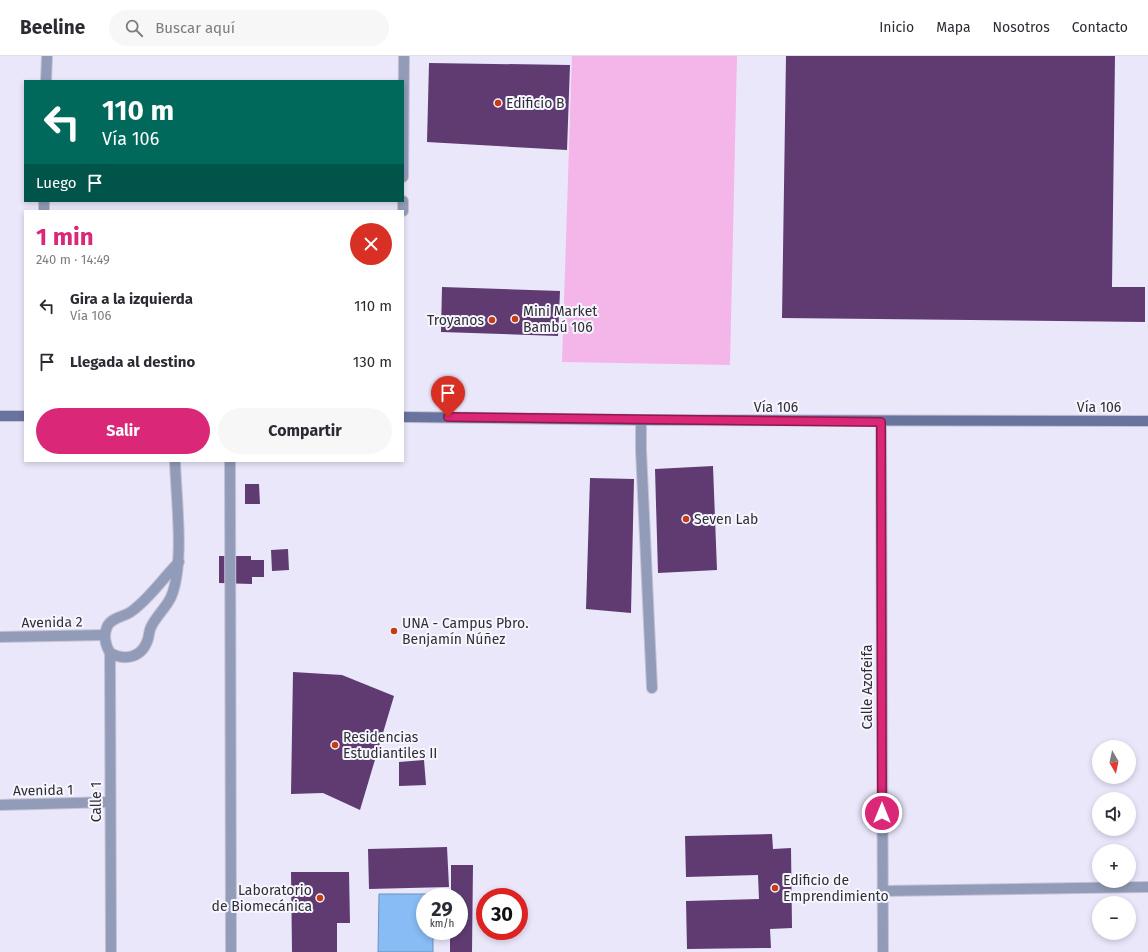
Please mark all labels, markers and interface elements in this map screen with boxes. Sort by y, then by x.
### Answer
search box [109,10,389,46]
text: Beeline [20,16,85,39]
icon: search [123,17,145,39]
text: Buscar aquí [155,19,235,37]
text: Inicio [879,19,914,36]
text: Mapa [936,19,971,36]
text: Nosotros [993,19,1050,36]
text: Contacto [1072,19,1128,36]
text: 110 m [102,94,174,127]
place label: Edificio B [506,95,565,112]
icon: left [36,96,88,148]
marker: Edificio B [493,98,503,108]
text: Vía 106 [102,128,159,150]
icon: arrive [84,172,106,194]
text: Luego [36,174,76,192]
text: 1 min [36,223,94,251]
button: close [350,223,392,265]
text: 240 m · 14:49 [36,252,110,267]
text: Gira a la izquierda [70,290,193,308]
icon: left [36,295,58,317]
text: 110 m [354,297,392,315]
place label: Mini Market Bambú 106 [523,303,598,336]
text: Vía 106 [70,308,111,323]
place label: Troyanos [427,312,484,329]
marker: Mini Market Bambú 106 [510,314,520,324]
marker: Troyanos [487,315,497,325]
icon: arrive [36,351,58,373]
text: Llegada al destino [70,353,195,371]
text: 130 m [353,353,392,371]
pin [431,376,465,417]
icon: arrive [437,382,459,404]
street label: Vía 106 [754,399,798,416]
street label: Vía 106 [1077,399,1121,416]
button: Salir [36,408,210,454]
button: Compartir [218,408,392,454]
place label: Seven Lab [694,511,758,528]
marker: Seven Lab [681,514,691,524]
street label: Avenida 2 [21,613,83,632]
place label: UNA - Campus Pbro. Benjamín Núñez [402,615,529,648]
marker: UNA - Campus Pbro. Benjamín Núñez [389,626,399,636]
street label: Calle Azofeifa [859,645,876,730]
place label: Residencias Estudiantiles II [343,729,437,762]
marker: Residencias Estudiantiles II [330,740,340,750]
north arrow [1092,740,1136,784]
map controls [1092,740,1136,940]
street label: Avenida 1 [13,781,73,800]
street label: Calle 1 [88,782,105,822]
position arrow [861,792,903,834]
button: sound [1092,792,1136,836]
button: + [1092,844,1136,888]
place label: Edificio de Emprendimiento [783,872,889,905]
place label: Laboratorio de Biomecánica [212,882,312,915]
marker: Edificio de Emprendimiento [770,883,780,893]
speed limit sign: 30 [476,888,528,940]
marker: Laboratorio de Biomecánica [315,893,325,903]
button: − [1092,896,1136,940]
text: 29 [431,897,453,921]
text: km/h [430,918,454,930]

